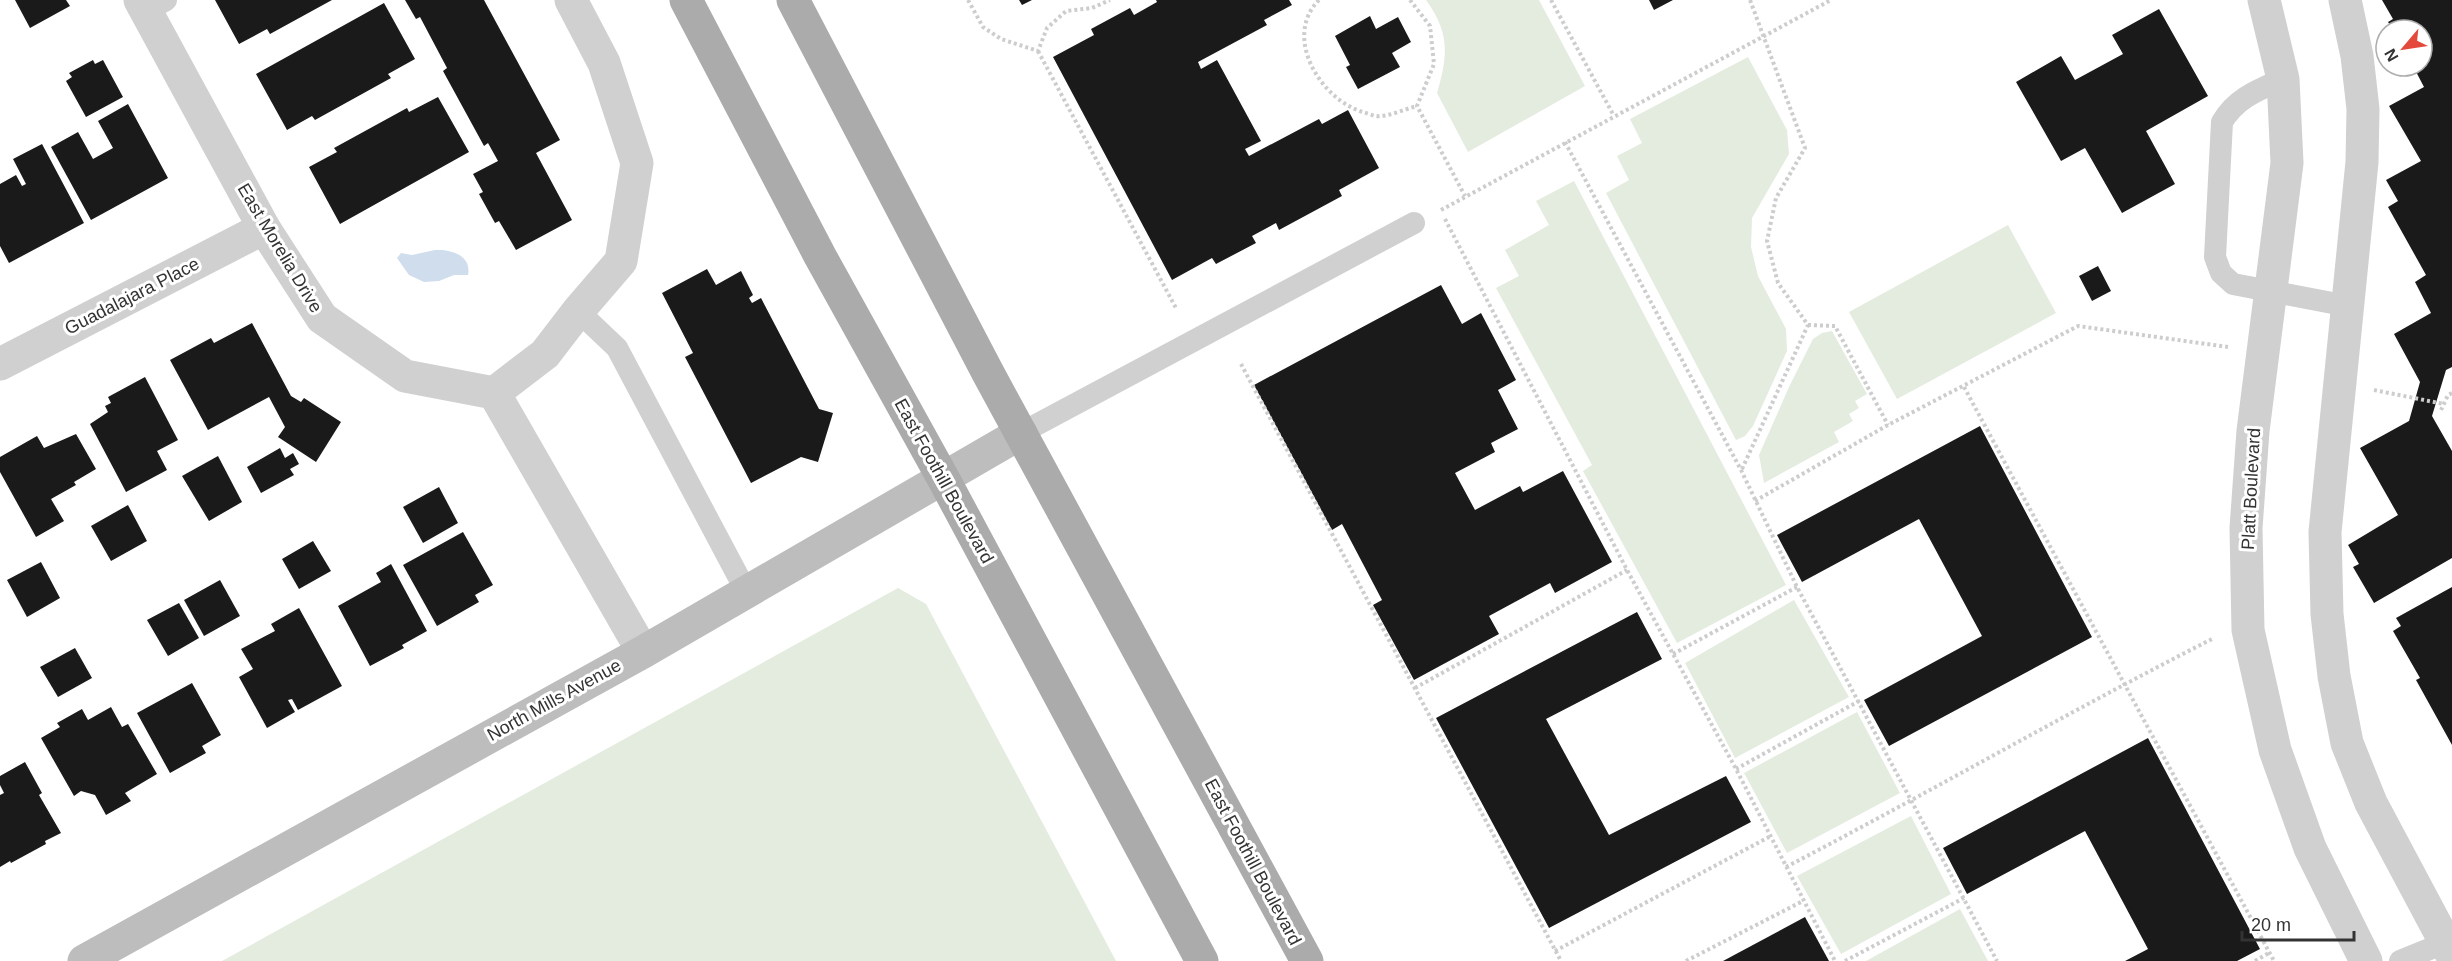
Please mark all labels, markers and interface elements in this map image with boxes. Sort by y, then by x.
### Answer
north arrow [2374,18,2434,78]
text: N [2381,46,2402,64]
street label: East Morelia Drive [234,180,326,316]
street label: Guadalajara Place [61,253,203,339]
street label: East Foothill Boulevard [890,395,998,567]
street label: Platt Boulevard [2238,428,2264,550]
street label: North Mills Avenue [484,655,624,745]
street label: East Foothill Boulevard [1201,776,1305,948]
scale bar [2242,904,2354,942]
text: 20 m [2251,915,2291,935]

